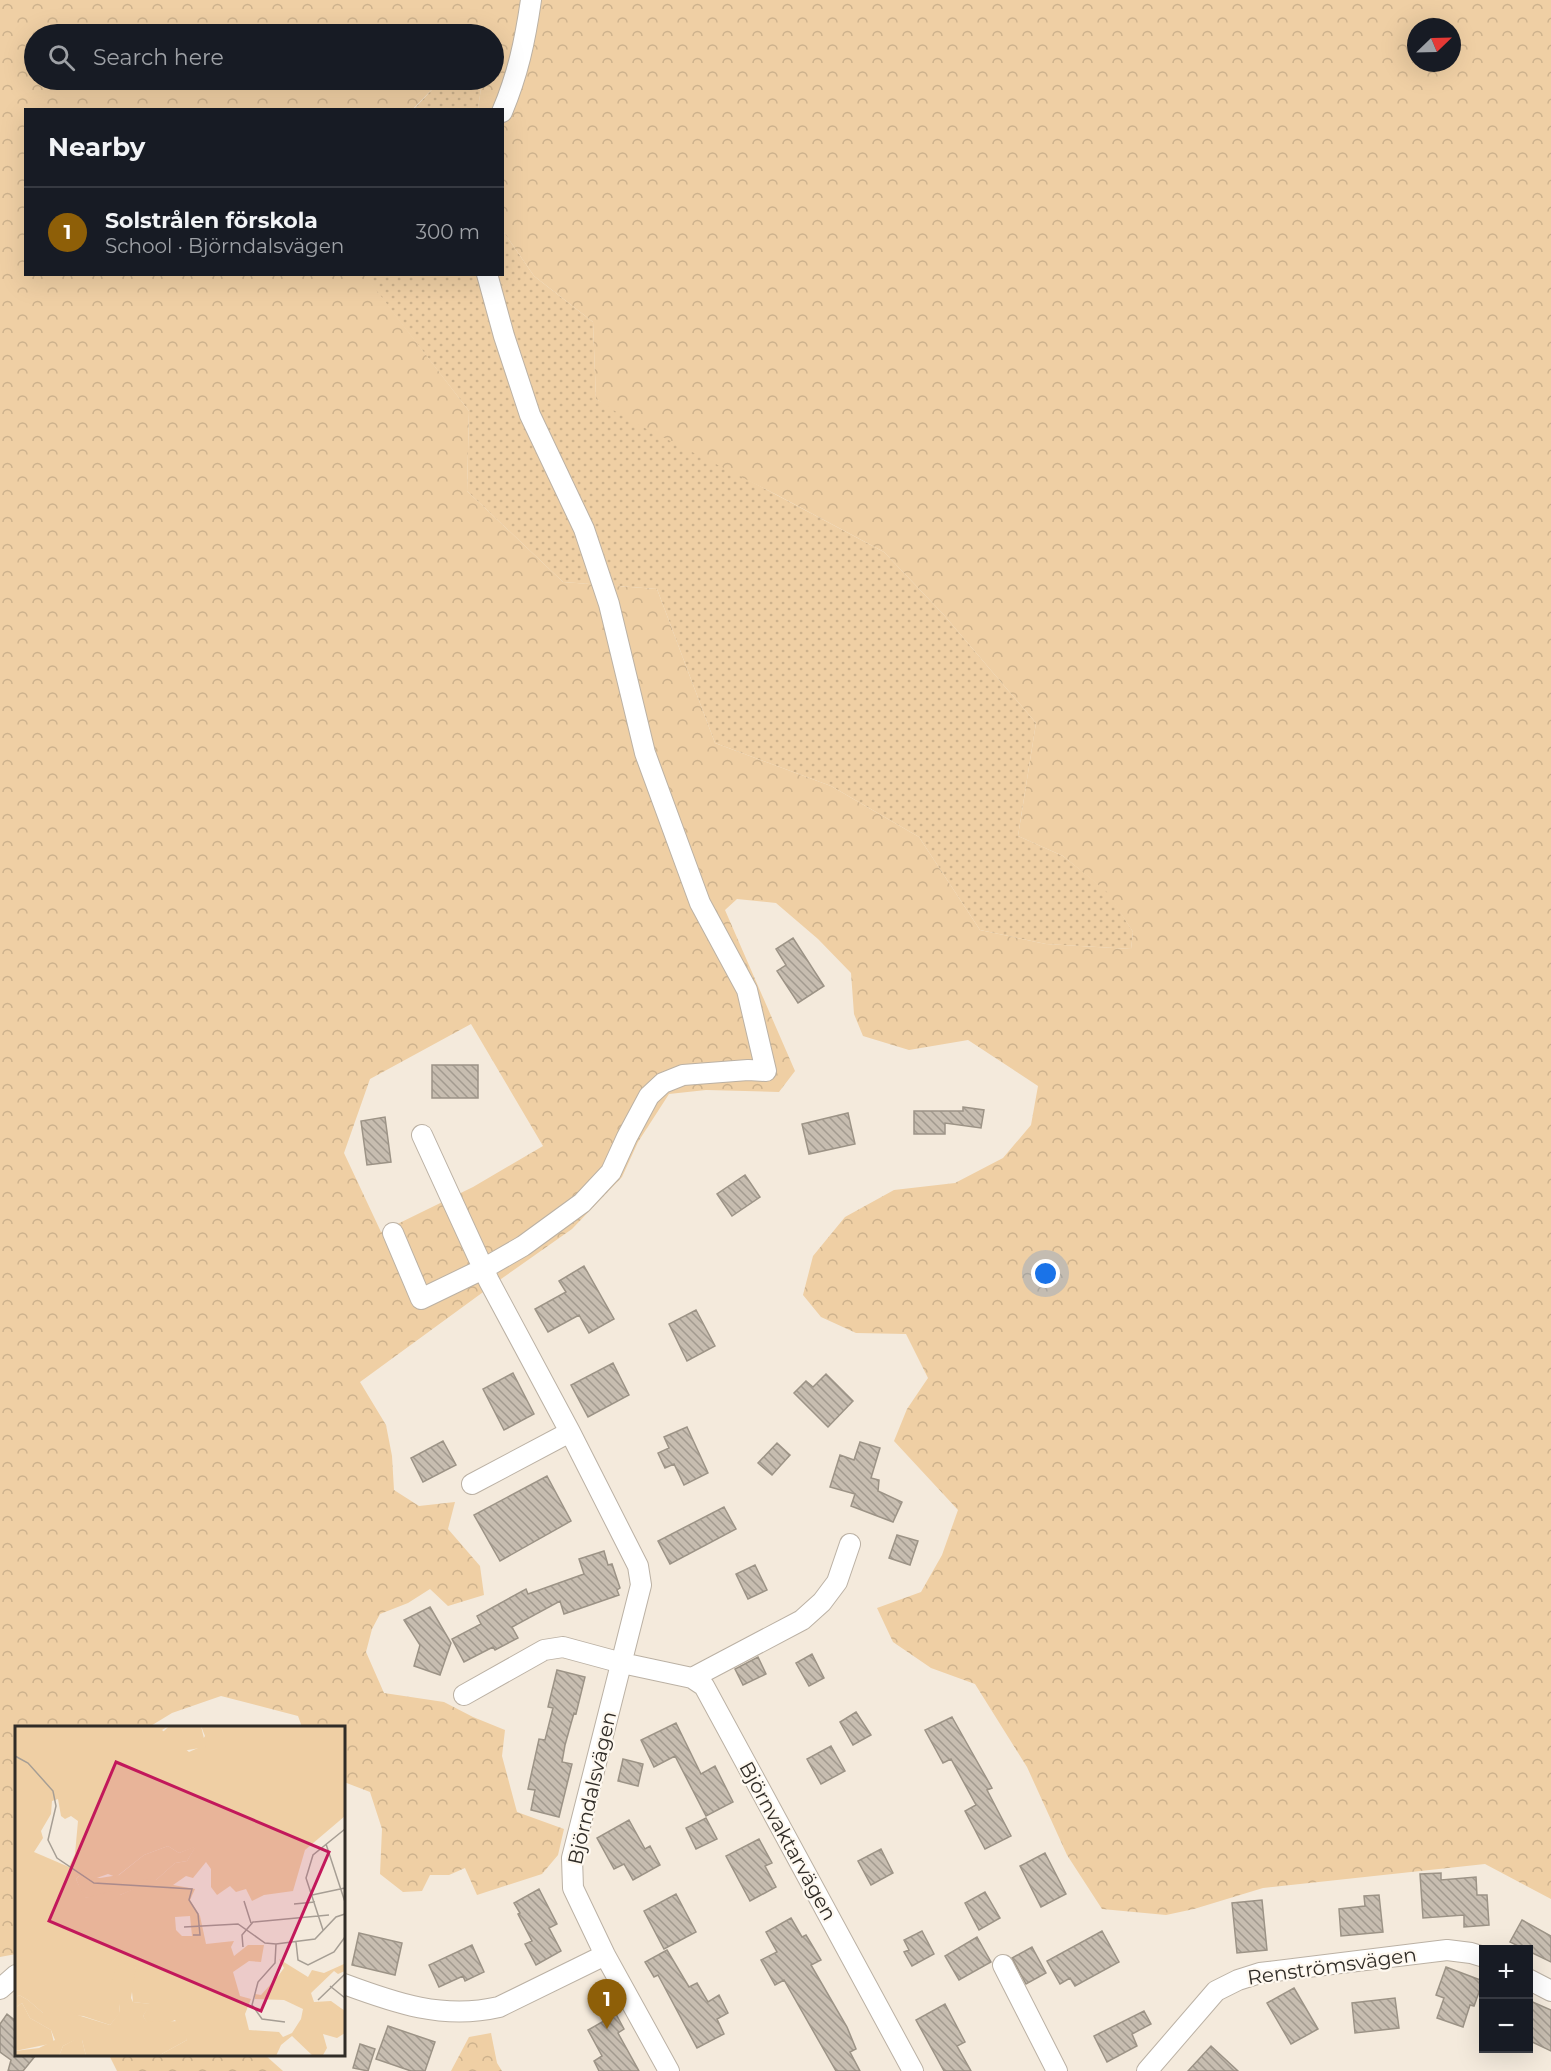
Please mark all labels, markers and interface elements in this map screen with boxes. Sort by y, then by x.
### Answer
north arrow [1407,18,1461,72]
search box [24,24,504,90]
icon: search [45,41,78,74]
text: Search here [93,44,224,71]
text: Nearby [48,131,145,163]
text: Solstrålen förskola [105,207,318,234]
text: 1 [64,220,71,244]
text: 300 m [416,220,480,244]
text: School · Björndalsvägen [105,234,344,258]
your location [1031,1259,1060,1288]
street label: Björndalsvägen [563,1709,621,1867]
inset map [15,1726,345,2056]
street label: Björnvaktarvägen [734,1757,842,1925]
street label: Renströmsvägen [1246,1942,1418,1990]
map controls [1479,1945,1533,2053]
button: + [1479,1945,1533,1999]
pin: 1 [588,1980,626,2029]
button: − [1479,1999,1533,2053]

